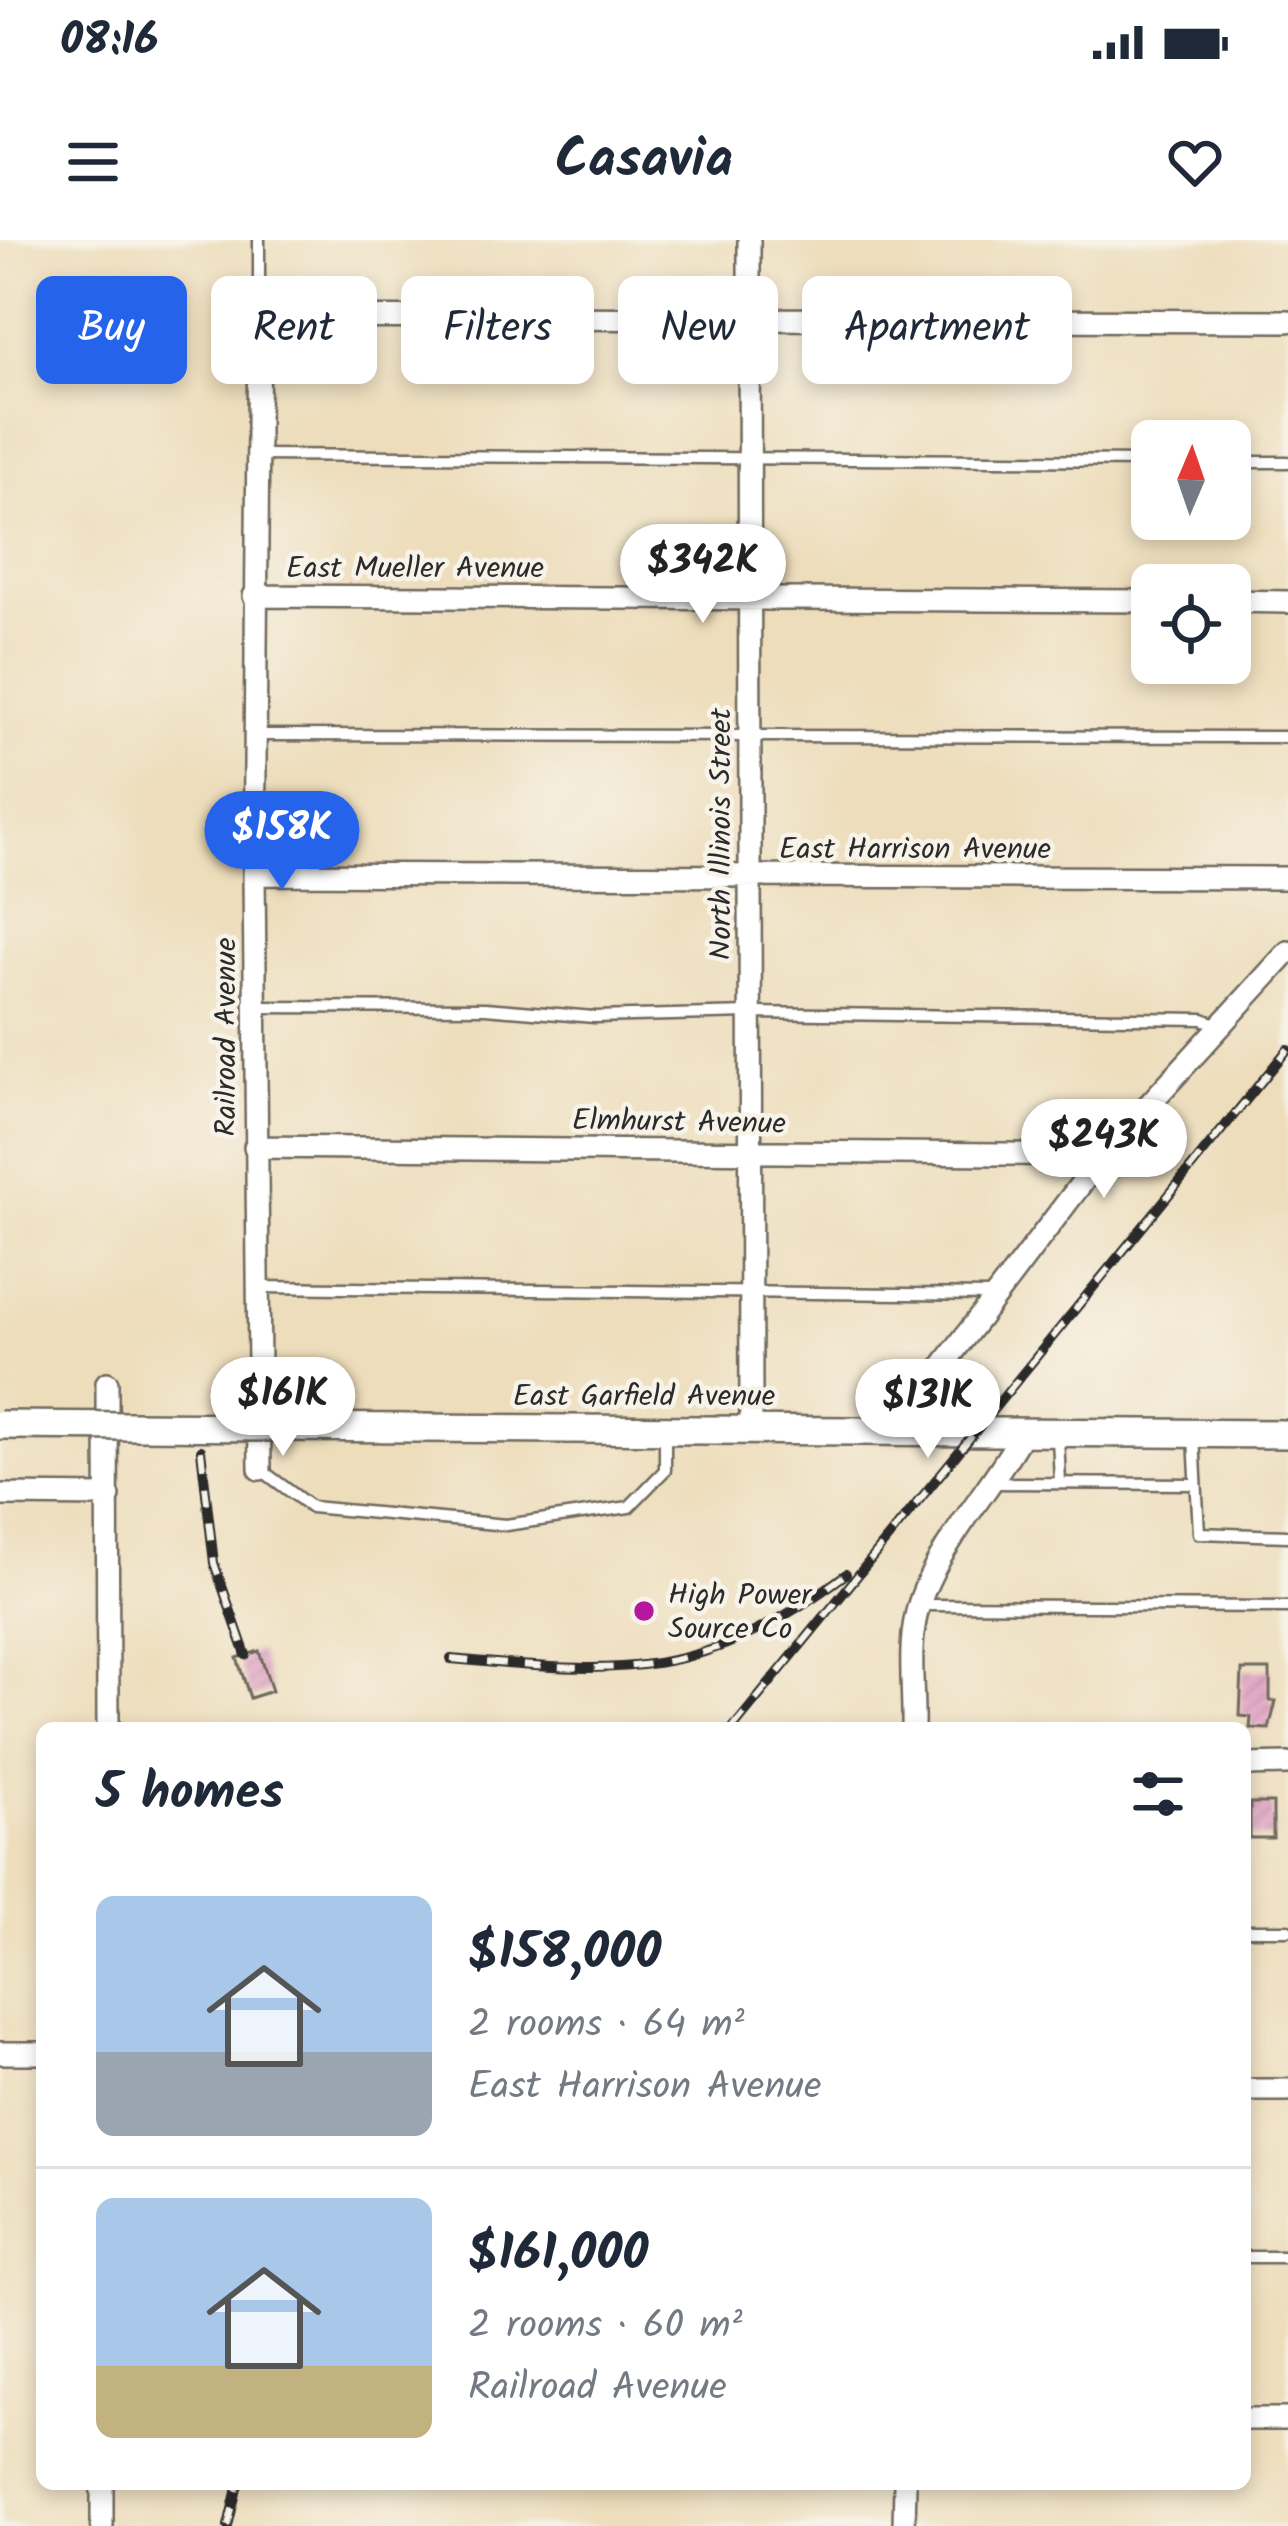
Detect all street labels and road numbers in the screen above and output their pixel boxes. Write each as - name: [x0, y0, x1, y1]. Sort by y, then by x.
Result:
- street label: East Mueller Avenue: [286, 545, 544, 593]
- street label: North Illinois Street: [698, 707, 746, 960]
- street label: East Harrison Avenue: [779, 826, 1051, 874]
- street label: Railroad Avenue: [203, 938, 251, 1137]
- street label: Elmhurst Avenue: [572, 1097, 786, 1149]
- street label: East Garfield Avenue: [513, 1373, 775, 1421]

